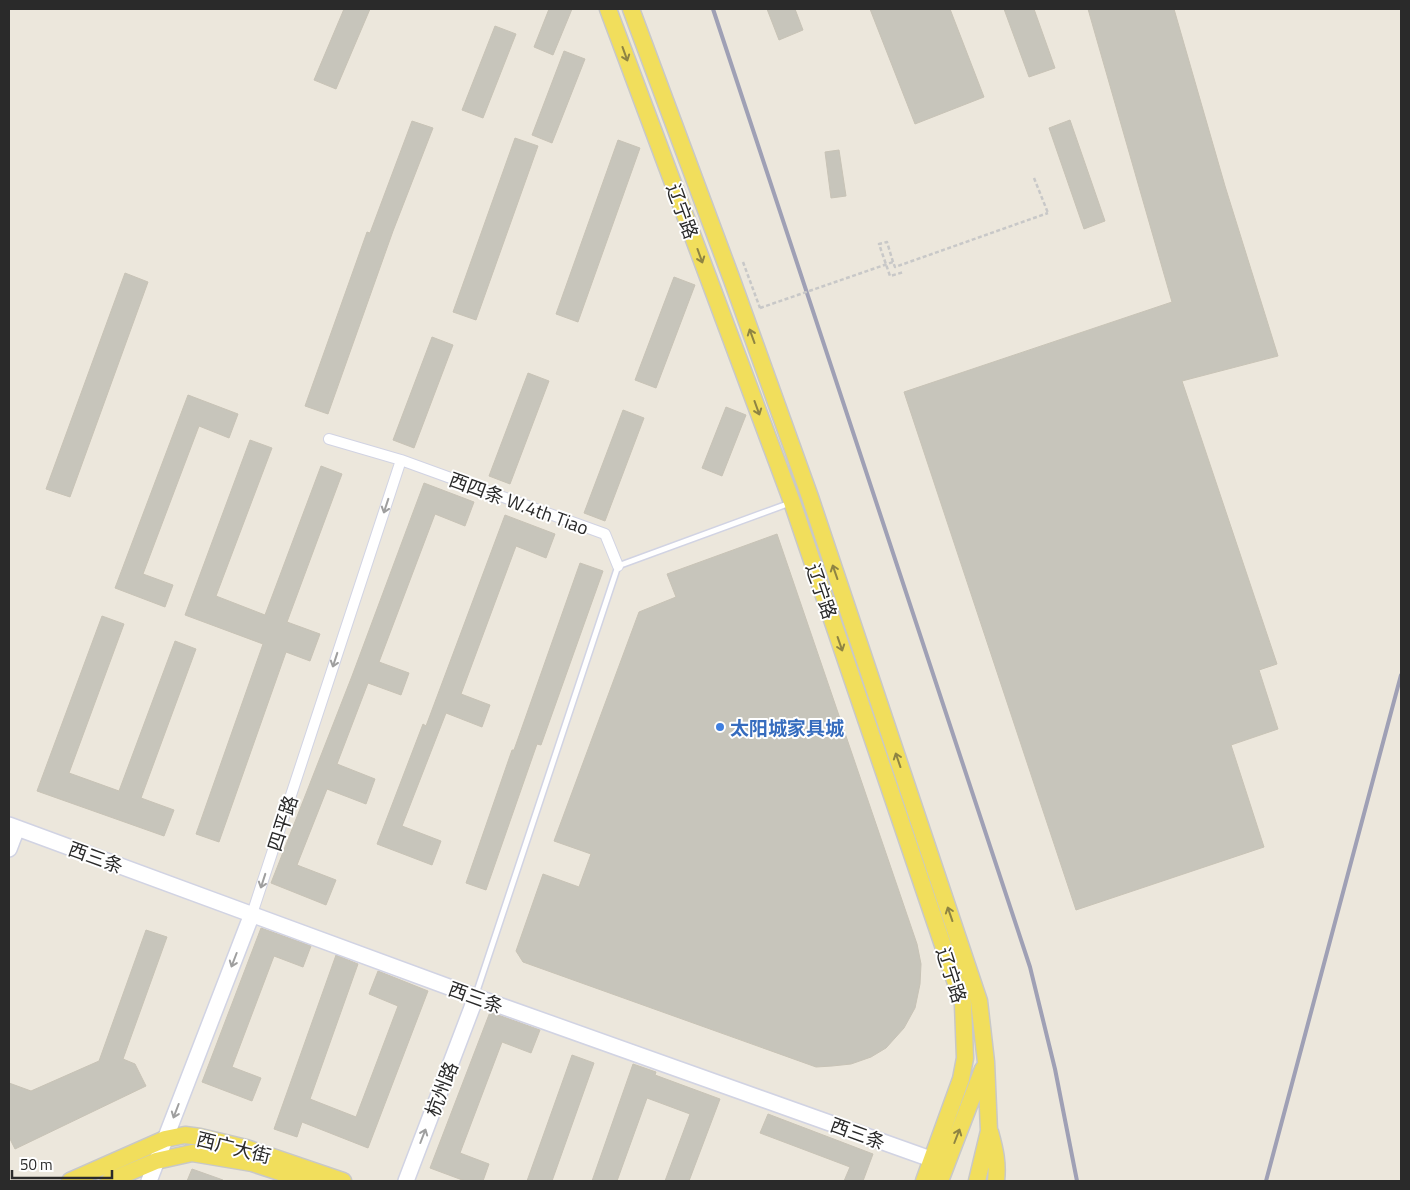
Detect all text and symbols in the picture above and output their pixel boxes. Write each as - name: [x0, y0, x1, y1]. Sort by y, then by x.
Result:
- one-way arrow: [621, 46, 630, 62]
- street label: 辽宁路: [660, 179, 706, 243]
- one-way arrow: [696, 248, 705, 263]
- one-way arrow: [747, 329, 756, 345]
- one-way arrow: [753, 400, 762, 415]
- street label: 西四条 W.4th Tiao: [445, 464, 593, 542]
- one-way arrow: [380, 498, 390, 514]
- street label: 辽宁路: [799, 559, 845, 623]
- one-way arrow: [830, 565, 839, 581]
- one-way arrow: [836, 636, 845, 651]
- one-way arrow: [330, 652, 339, 668]
- place label: 太阳城家具城: [730, 713, 844, 742]
- marker: 太阳城家具城: [714, 721, 726, 733]
- one-way arrow: [893, 752, 902, 768]
- street label: 四平路: [259, 791, 305, 855]
- street label: 西三条: [64, 834, 128, 880]
- one-way arrow: [257, 873, 267, 889]
- one-way arrow: [944, 906, 954, 922]
- street label: 辽宁路: [929, 943, 975, 1007]
- one-way arrow: [229, 952, 239, 967]
- street label: 西三条: [444, 974, 508, 1020]
- street label: 杭州路: [417, 1057, 465, 1121]
- one-way arrow: [171, 1103, 180, 1119]
- street label: 西三条: [826, 1110, 890, 1156]
- street label: 西广大街: [194, 1124, 274, 1170]
- one-way arrow: [419, 1128, 428, 1144]
- one-way arrow: [953, 1129, 962, 1144]
- scale bar: [12, 1148, 112, 1180]
- text: 50 m: [20, 1153, 53, 1176]

